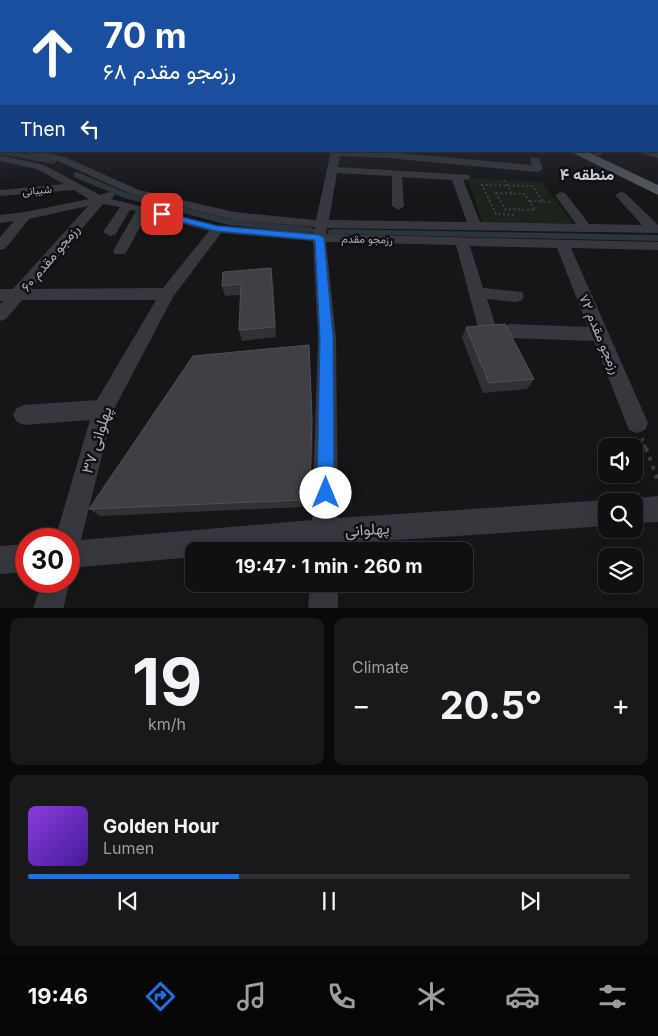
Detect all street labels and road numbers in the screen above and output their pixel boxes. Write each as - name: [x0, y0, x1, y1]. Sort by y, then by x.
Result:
- street label: شیبانی: [22, 182, 53, 198]
- street label: رزمجو مقدم ۶۰: [17, 221, 83, 295]
- street label: رزمجو مقدم: [341, 232, 393, 247]
- street label: رزمجو مقدم ۷۲: [575, 291, 625, 377]
- street label: پهلوانی ۳۷: [76, 404, 118, 477]
- street label: پهلوانی: [344, 517, 390, 543]

